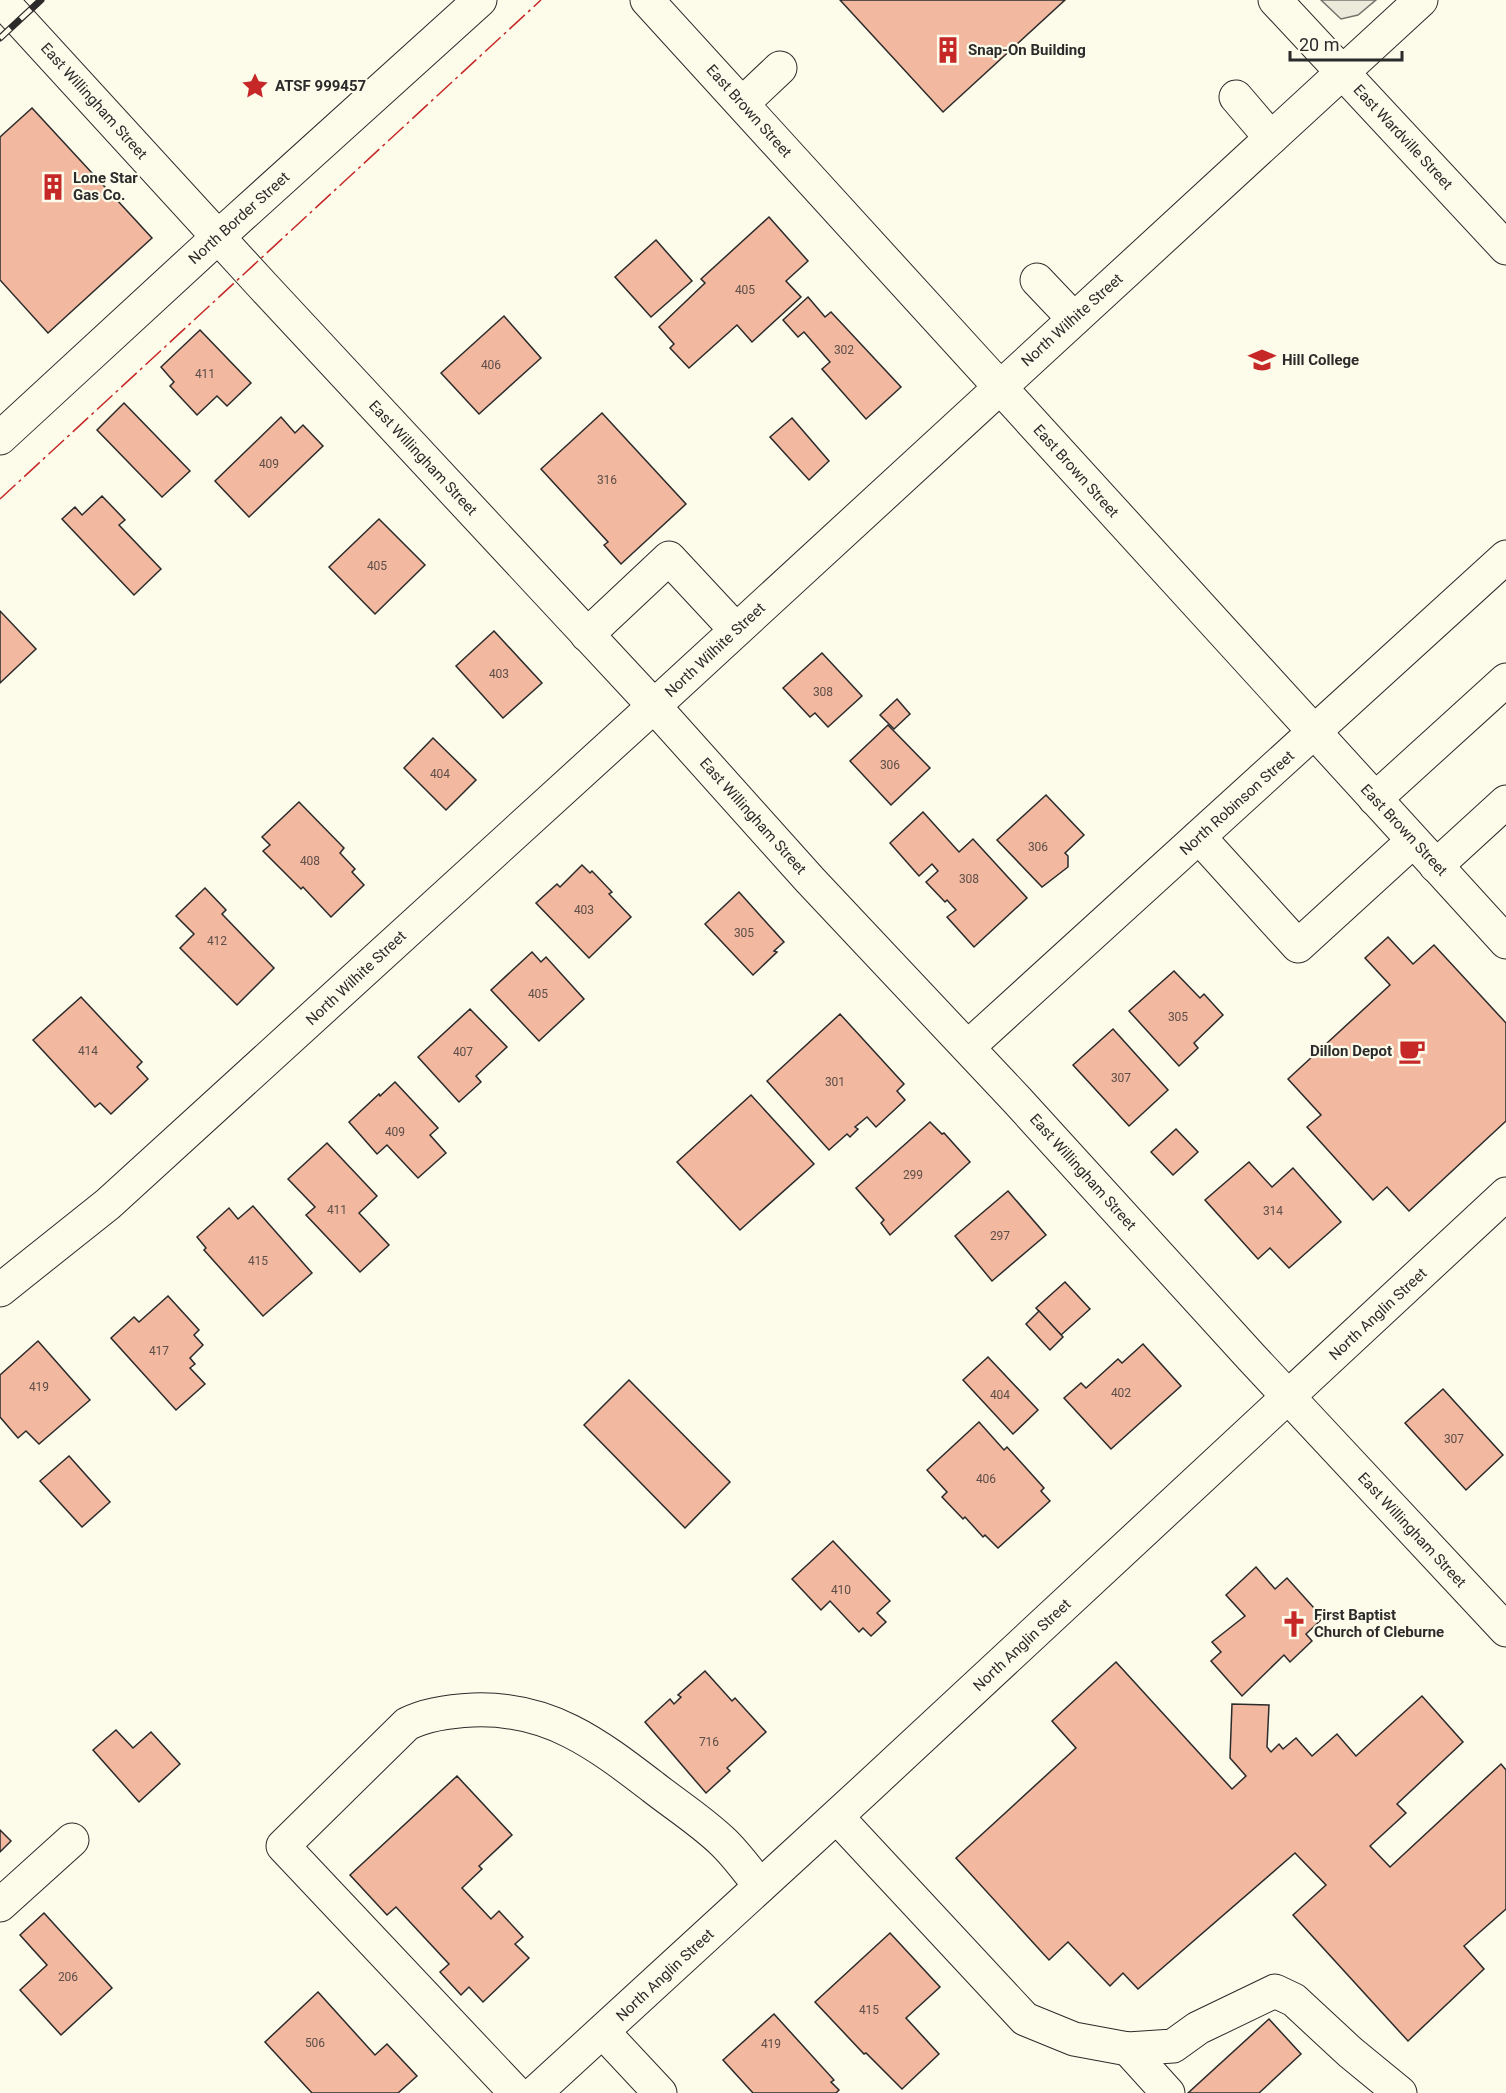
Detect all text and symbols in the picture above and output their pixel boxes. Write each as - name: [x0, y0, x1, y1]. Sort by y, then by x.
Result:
- scale bar: [1290, 24, 1402, 62]
- text: 20 m: [1299, 34, 1339, 55]
- building icon: Snap-On Building: [933, 35, 963, 65]
- street label: East Willingham Street: [37, 39, 151, 163]
- place label: Snap-On Building: [968, 41, 1086, 59]
- street label: East Brown Street: [703, 61, 795, 161]
- place icon: ATSF 999457: [240, 71, 270, 101]
- place label: ATSF 999457: [275, 77, 366, 95]
- street label: East Wardville Street: [1350, 81, 1456, 193]
- street label: North Border Street: [185, 168, 293, 268]
- place label: Lone Star Gas Co.: [73, 169, 138, 204]
- building icon: Lone Star Gas Co.: [38, 172, 68, 202]
- street label: North Wilhite Street: [1018, 270, 1126, 370]
- house number: 405: [735, 283, 755, 297]
- house number: 302: [834, 343, 854, 357]
- school or university icon: Hill College: [1247, 345, 1277, 375]
- place label: Hill College: [1282, 351, 1359, 369]
- house number: 406: [481, 358, 501, 372]
- house number: 411: [195, 367, 215, 381]
- street label: East Willingham Street: [365, 397, 481, 519]
- street label: East Brown Street: [1030, 421, 1122, 521]
- house number: 409: [259, 457, 279, 471]
- house number: 316: [597, 473, 617, 487]
- house number: 405: [367, 559, 387, 573]
- street label: North Wilhite Street: [661, 599, 769, 701]
- house number: 403: [489, 667, 509, 681]
- house number: 308: [813, 685, 833, 699]
- street label: North Robinson Street: [1176, 747, 1298, 859]
- street label: East Willingham Street: [696, 754, 810, 878]
- house number: 306: [880, 758, 900, 772]
- house number: 404: [430, 767, 450, 781]
- street label: East Brown Street: [1357, 780, 1451, 880]
- house number: 306: [1028, 840, 1048, 854]
- house number: 408: [300, 854, 320, 868]
- house number: 308: [959, 872, 979, 886]
- house number: 403: [574, 903, 594, 917]
- house number: 305: [734, 926, 754, 940]
- street label: North Wilhite Street: [302, 927, 410, 1029]
- house number: 412: [207, 934, 227, 948]
- house number: 405: [528, 987, 548, 1001]
- house number: 305: [1168, 1010, 1188, 1024]
- cafe icon: Dillon Depot: [1397, 1036, 1427, 1066]
- place label: Dillon Depot: [1310, 1042, 1392, 1060]
- house number: 414: [78, 1044, 98, 1058]
- house number: 407: [453, 1045, 473, 1059]
- house number: 307: [1111, 1071, 1131, 1085]
- house number: 301: [825, 1075, 845, 1089]
- street label: East Willingham Street: [1026, 1110, 1140, 1234]
- house number: 409: [385, 1125, 405, 1139]
- house number: 299: [903, 1168, 923, 1182]
- house number: 411: [327, 1203, 347, 1217]
- house number: 314: [1263, 1204, 1283, 1218]
- house number: 297: [990, 1229, 1010, 1243]
- house number: 415: [248, 1254, 268, 1268]
- street label: North Anglin Street: [1325, 1264, 1431, 1364]
- house number: 417: [149, 1344, 169, 1358]
- house number: 419: [29, 1380, 49, 1394]
- house number: 402: [1111, 1386, 1131, 1400]
- house number: 404: [990, 1388, 1010, 1402]
- house number: 307: [1444, 1432, 1464, 1446]
- street label: East Willingham Street: [1354, 1469, 1470, 1591]
- house number: 406: [976, 1472, 996, 1486]
- house number: 410: [831, 1583, 851, 1597]
- street label: North Anglin Street: [969, 1595, 1075, 1695]
- place label: First Baptist Church of Cleburne: [1314, 1606, 1444, 1641]
- church icon: First Baptist Church of Cleburne: [1279, 1609, 1309, 1639]
- house number: 716: [699, 1735, 719, 1749]
- street label: North Anglin Street: [612, 1925, 718, 2025]
- house number: 206: [58, 1970, 78, 1984]
- house number: 415: [859, 2003, 879, 2017]
- house number: 506: [305, 2036, 325, 2050]
- house number: 419: [761, 2037, 781, 2051]

